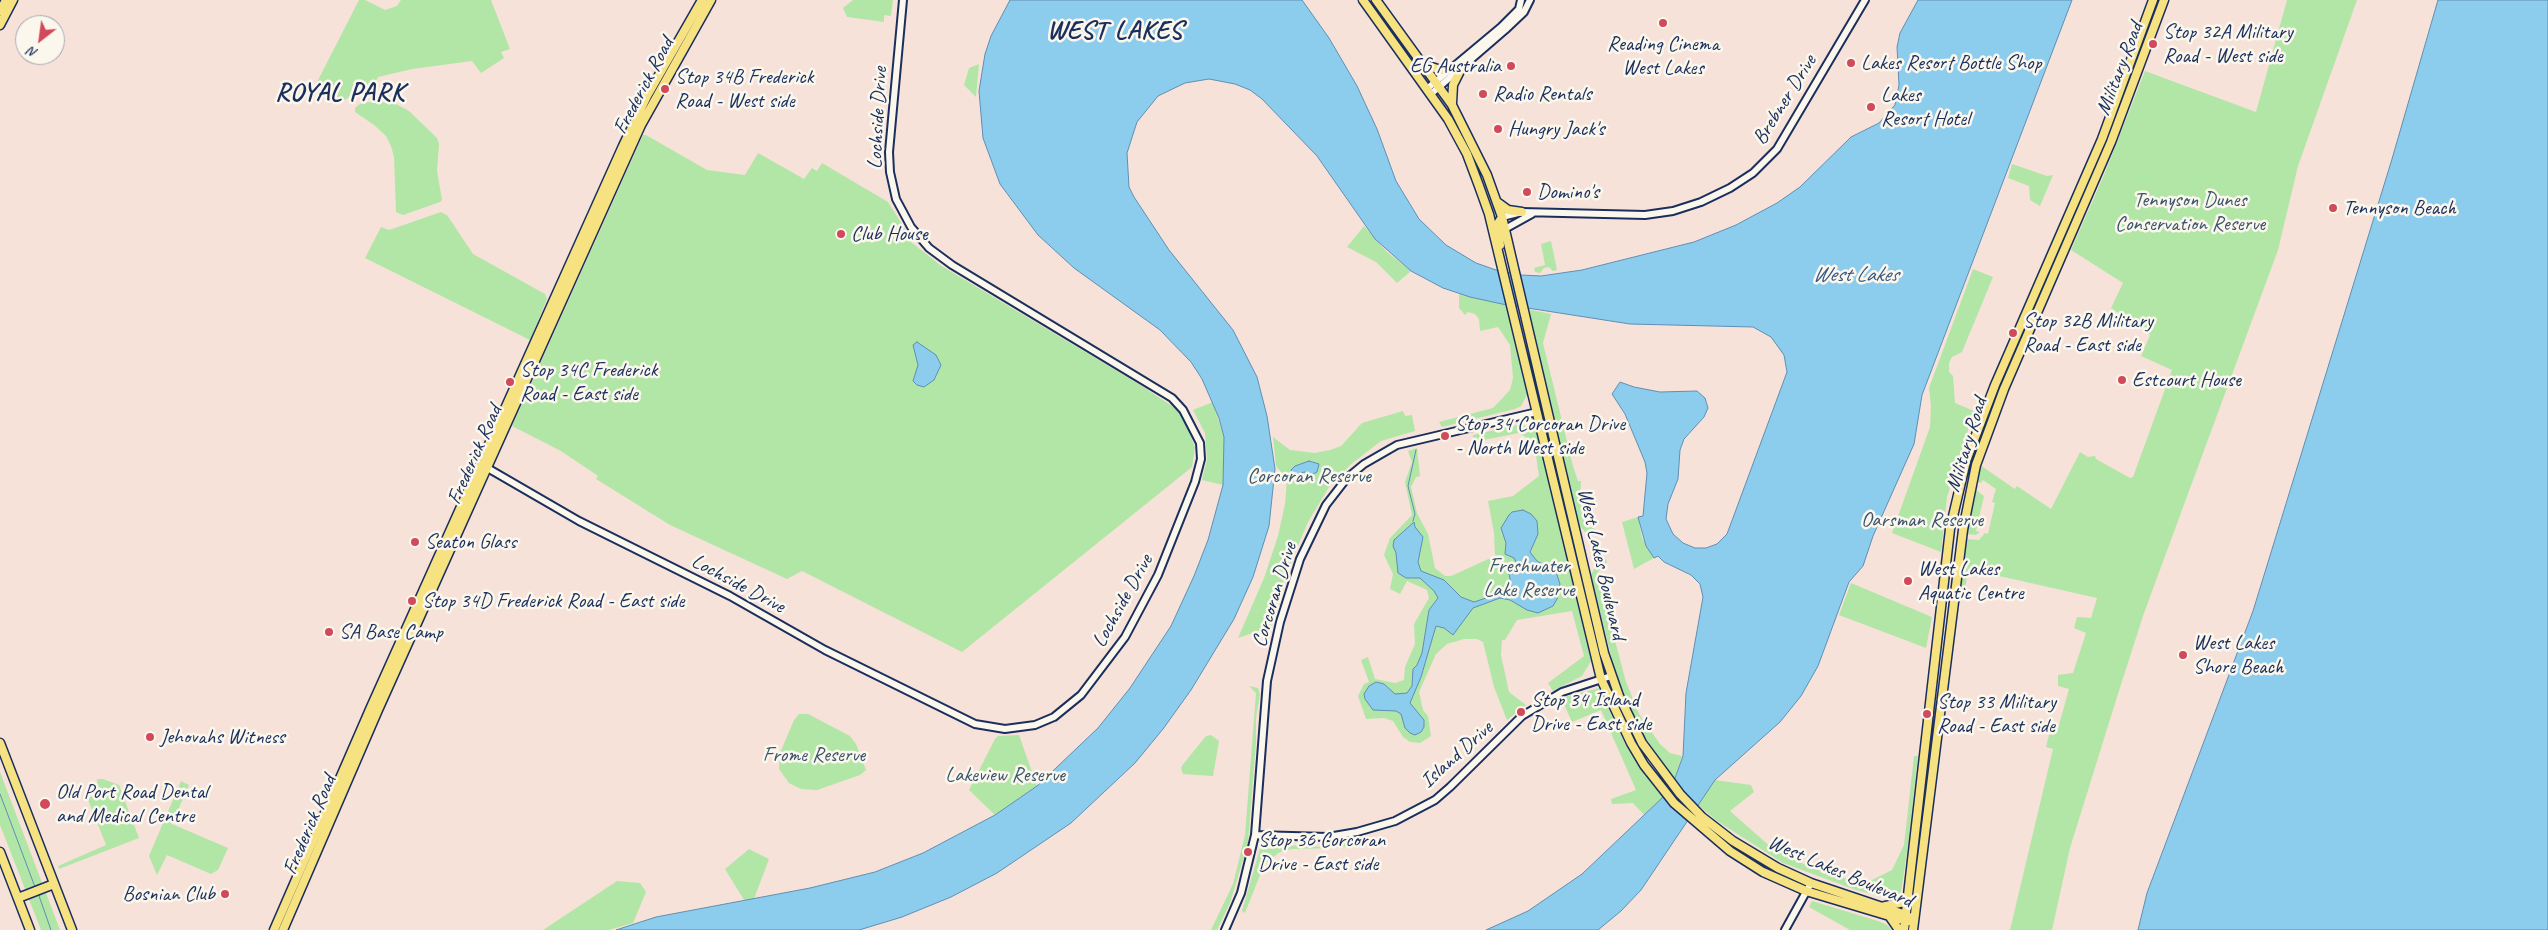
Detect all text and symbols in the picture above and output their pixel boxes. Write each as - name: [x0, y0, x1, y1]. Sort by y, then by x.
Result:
- north arrow: [15, 15, 65, 65]
- district label: WEST LAKES: [1046, 15, 1184, 47]
- marker: Reading Cinema West Lakes: [1657, 17, 1669, 29]
- street label: Military Road: [2091, 19, 2149, 119]
- place label: Stop 32A Military Road - West side: [2163, 19, 2293, 69]
- place label: Reading Cinema West Lakes: [1607, 31, 1719, 81]
- street label: Frederick Road: [608, 33, 680, 139]
- marker: Stop 32A Military Road - West side: [2147, 38, 2159, 50]
- text: N: [25, 43, 41, 62]
- street label: Brebner Drive: [1748, 50, 1822, 150]
- place label: Lakes Resort Bottle Shop: [1861, 50, 2041, 76]
- place label: EG Australia: [1410, 53, 1501, 79]
- marker: Lakes Resort Bottle Shop: [1845, 57, 1857, 69]
- marker: EG Australia: [1505, 60, 1517, 72]
- place label: Stop 34B Frederick Road - West side: [675, 64, 813, 114]
- street label: Lochside Drive: [863, 66, 893, 170]
- district label: ROYAL PARK: [275, 77, 405, 109]
- place label: Radio Rentals: [1493, 81, 1591, 107]
- place label: Lakes Resort Hotel: [1881, 82, 1970, 132]
- marker: Stop 34B Frederick Road - West side: [659, 83, 671, 95]
- marker: Radio Rentals: [1477, 88, 1489, 100]
- marker: Lakes Resort Hotel: [1865, 101, 1877, 113]
- place label: Hungry Jack's: [1508, 116, 1604, 142]
- marker: Hungry Jack's: [1492, 123, 1504, 135]
- place label: Domino's: [1537, 179, 1599, 205]
- marker: Domino's: [1521, 186, 1533, 198]
- park label: Tennyson Dunes Conservation Reserve: [2115, 187, 2265, 237]
- place label: Tennyson Beach: [2343, 195, 2456, 221]
- marker: Tennyson Beach: [2327, 202, 2339, 214]
- place label: Club House: [851, 221, 928, 247]
- marker: Club House: [835, 228, 847, 240]
- water label: West Lakes: [1813, 262, 1897, 288]
- place label: Stop 32B Military Road - East side: [2023, 308, 2153, 358]
- marker: Stop 32B Military Road - East side: [2007, 327, 2019, 339]
- place label: Stop 34C Frederick Road - East side: [520, 357, 657, 407]
- place label: Estcourt House: [2132, 367, 2241, 393]
- marker: Estcourt House: [2116, 374, 2128, 386]
- marker: Stop 34C Frederick Road - East side: [504, 376, 516, 388]
- street label: Military Road: [1941, 395, 1993, 495]
- street label: Frederick Road: [442, 402, 508, 508]
- place label: Stop 34 Corcoran Drive - North West side: [1455, 411, 1625, 461]
- marker: Stop 34 Corcoran Drive - North West side: [1439, 430, 1451, 442]
- park label: Corcoran Reserve: [1247, 463, 1371, 489]
- street label: West Lakes Boulevard: [1571, 486, 1631, 642]
- park label: Oarsman Reserve: [1861, 507, 1983, 533]
- place label: Seaton Glass: [425, 529, 516, 555]
- marker: Seaton Glass: [409, 536, 421, 548]
- street label: Corcoran Drive: [1247, 540, 1303, 650]
- street label: Lochside Drive: [687, 549, 789, 619]
- street label: Lochside Drive: [1087, 550, 1159, 652]
- park label: Freshwater Lake Reserve: [1484, 553, 1574, 603]
- place label: West Lakes Aquatic Centre: [1918, 556, 2024, 606]
- marker: West Lakes Aquatic Centre: [1902, 575, 1914, 587]
- place label: Stop 34D Frederick Road - East side: [422, 588, 684, 614]
- marker: Stop 34D Frederick Road - East side: [406, 595, 418, 607]
- place label: SA Base Camp: [339, 619, 443, 645]
- marker: SA Base Camp: [323, 626, 335, 638]
- place label: West Lakes Shore Beach: [2193, 630, 2283, 680]
- marker: West Lakes Shore Beach: [2177, 649, 2189, 661]
- place label: Stop 34 Island Drive - East side: [1531, 687, 1651, 737]
- place label: Stop 33 Military Road - East side: [1937, 689, 2056, 739]
- marker: Stop 34 Island Drive - East side: [1515, 706, 1527, 718]
- marker: Stop 33 Military Road - East side: [1921, 708, 1933, 720]
- street label: Island Drive: [1416, 716, 1498, 794]
- place label: Jehovahs Witness: [160, 724, 285, 750]
- marker: Jehovahs Witness: [144, 731, 156, 743]
- park label: Frome Reserve: [763, 742, 865, 768]
- park label: Lakeview Reserve: [945, 762, 1065, 788]
- street label: Frederick Road: [278, 771, 342, 879]
- place label: Old Port Road Dental and Medical Centre: [56, 779, 208, 829]
- marker: Old Port Road Dental and Medical Centre: [38, 797, 52, 811]
- place label: Stop 36 Corcoran Drive - East side: [1258, 827, 1385, 877]
- street label: West Lakes Boulevard: [1764, 830, 1916, 914]
- marker: Stop 36 Corcoran Drive - East side: [1242, 846, 1254, 858]
- place label: Bosnian Club: [123, 881, 215, 907]
- marker: Bosnian Club: [219, 888, 231, 900]

